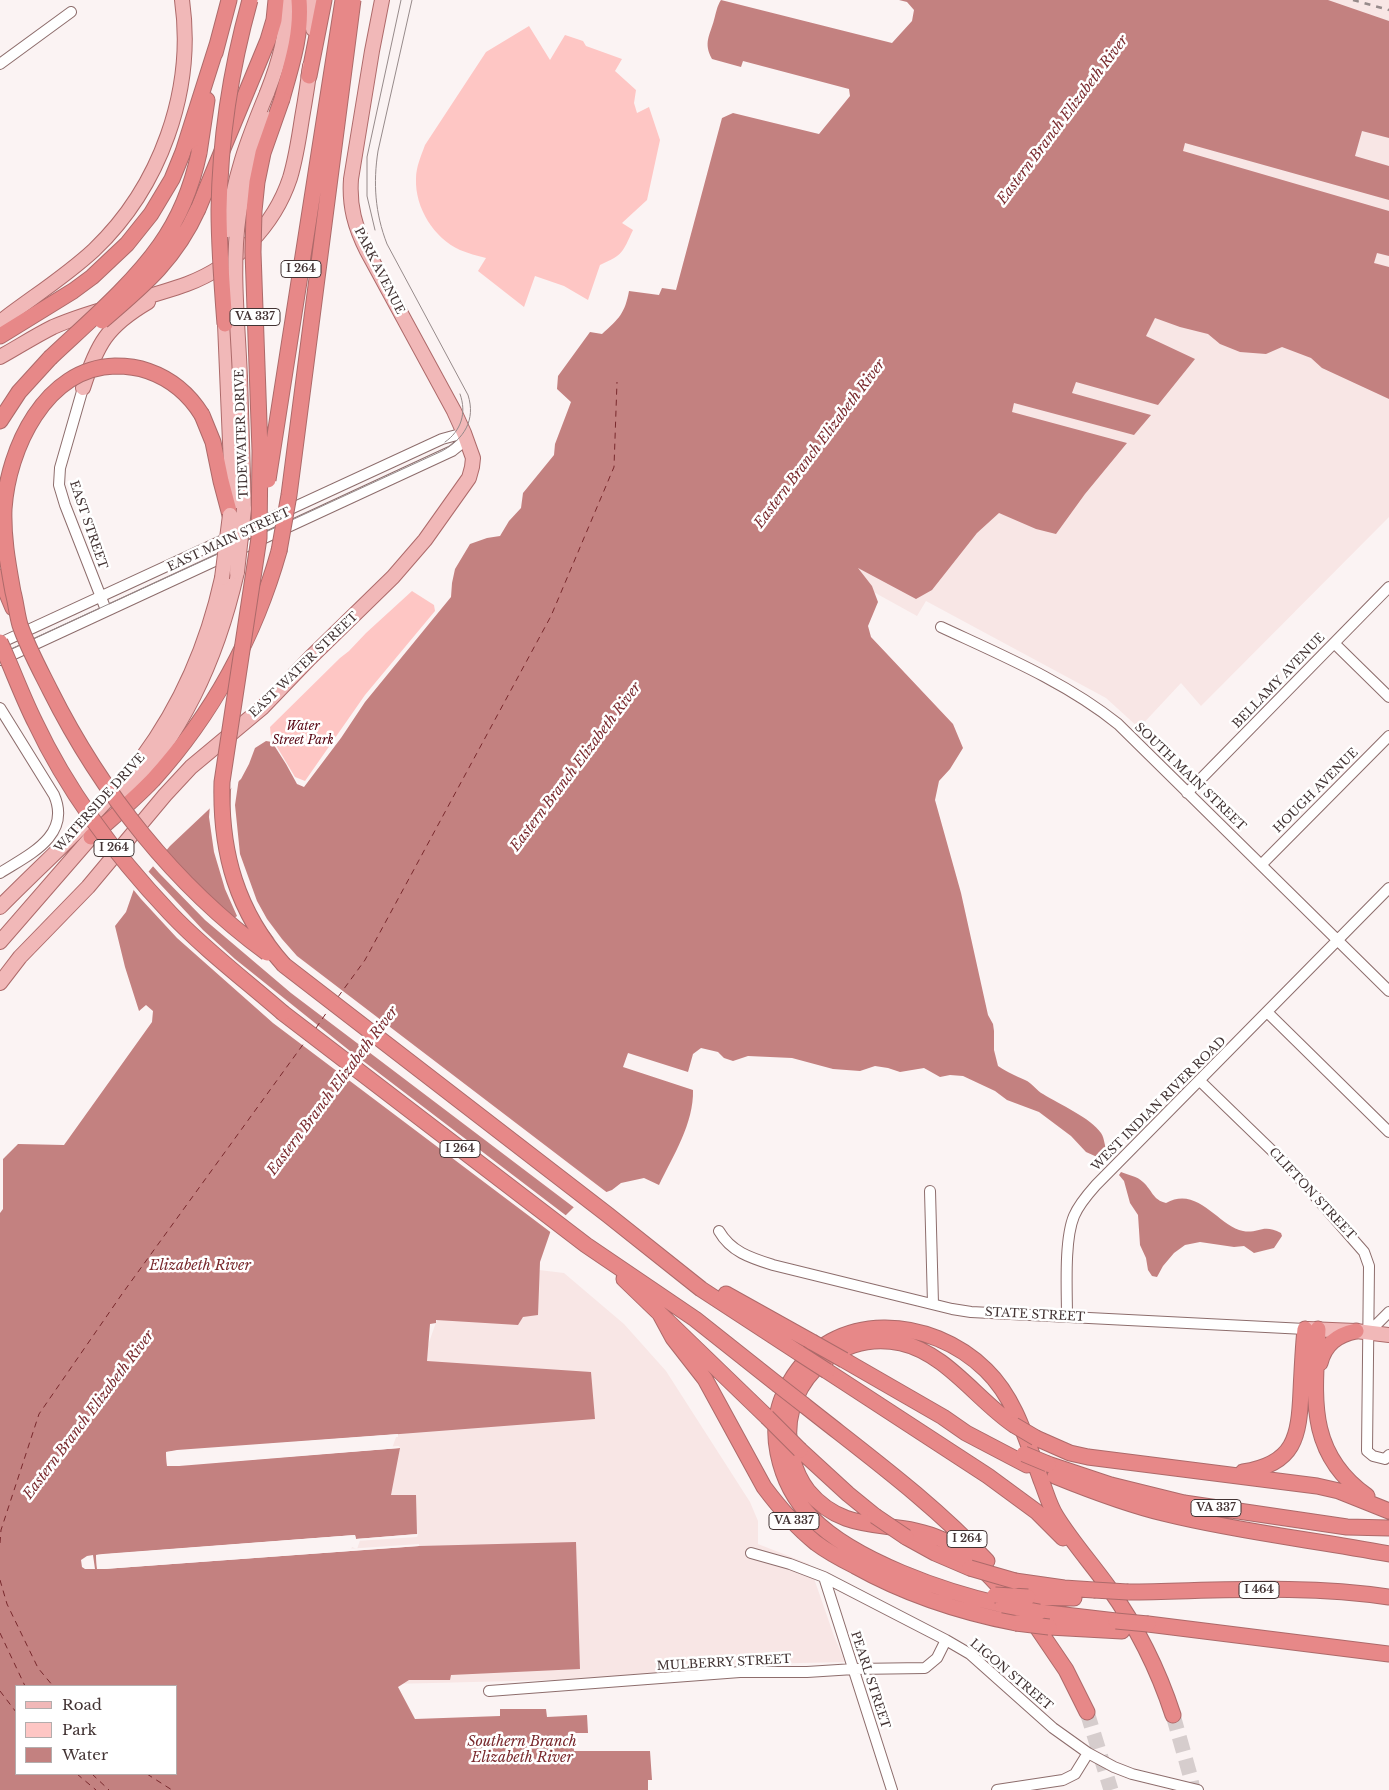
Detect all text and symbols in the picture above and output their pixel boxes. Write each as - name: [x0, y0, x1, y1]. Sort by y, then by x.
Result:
- water label: Eastern Branch Elizabeth River: [994, 32, 1132, 208]
- street label: PARK AVENUE: [351, 225, 407, 317]
- road number: I 264: [281, 260, 321, 278]
- road number: VA 337: [230, 308, 280, 326]
- water label: Eastern Branch Elizabeth River: [751, 356, 889, 532]
- street label: TIDEWATER DRIVE: [233, 369, 251, 499]
- street label: EAST STREET: [66, 479, 110, 571]
- street label: EAST MAIN STREET: [165, 505, 293, 575]
- street label: EAST WATER STREET: [247, 609, 361, 721]
- street label: BELLAMY AVENUE: [1230, 631, 1328, 731]
- water label: Eastern Branch Elizabeth River: [507, 679, 645, 855]
- park label: Water Street Park: [272, 720, 334, 748]
- street label: SOUTH MAIN STREET: [1131, 720, 1249, 834]
- street label: HOUGH AVENUE: [1271, 746, 1361, 836]
- street label: WATERSIDE DRIVE: [52, 751, 148, 855]
- road number: I 264: [94, 840, 134, 856]
- water label: Eastern Branch Elizabeth River: [264, 1003, 402, 1179]
- street label: WEST INDIAN RIVER ROAD: [1089, 1034, 1229, 1174]
- road number: I 264: [440, 1140, 480, 1158]
- street label: CLIFTON STREET: [1266, 1145, 1358, 1243]
- water label: Elizabeth River: [149, 1258, 251, 1274]
- street label: STATE STREET: [984, 1305, 1086, 1325]
- water label: Eastern Branch Elizabeth River: [20, 1327, 158, 1503]
- road number: VA 337: [1191, 1500, 1241, 1516]
- road number: VA 337: [769, 1512, 819, 1530]
- road number: I 264: [947, 1530, 987, 1548]
- road number: I 464: [1239, 1582, 1279, 1598]
- street label: PEARL STREET: [847, 1629, 893, 1731]
- street label: LIGON STREET: [967, 1636, 1055, 1714]
- street label: MULBERRY STREET: [656, 1652, 792, 1674]
- legend: [15, 1685, 178, 1775]
- text: Road: [62, 1695, 102, 1714]
- text: Park: [62, 1720, 97, 1739]
- water label: Southern Branch Elizabeth River: [467, 1734, 577, 1766]
- text: Water: [62, 1745, 108, 1764]

